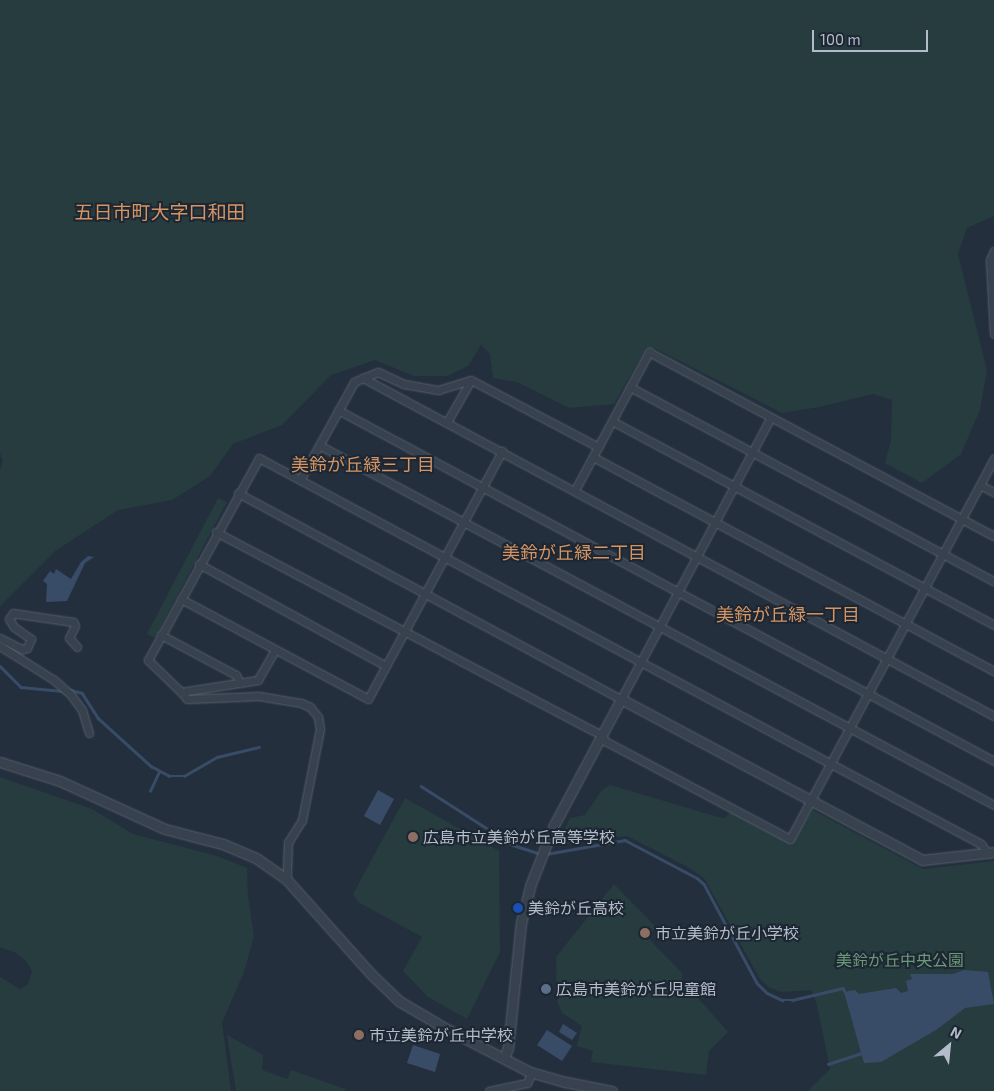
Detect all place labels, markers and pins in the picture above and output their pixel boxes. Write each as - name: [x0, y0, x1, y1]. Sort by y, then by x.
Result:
- place label: 広島市立美鈴が丘高等学校: [423, 827, 615, 847]
- marker: 広島市立美鈴が丘高等学校: [407, 831, 419, 843]
- place label: 美鈴が丘高校: [528, 898, 624, 918]
- marker: 美鈴が丘高校: [512, 902, 524, 914]
- place label: 市立美鈴が丘小学校: [655, 923, 799, 943]
- marker: 市立美鈴が丘小学校: [639, 927, 651, 939]
- place label: 広島市美鈴が丘児童館: [556, 979, 716, 999]
- marker: 広島市美鈴が丘児童館: [540, 983, 552, 995]
- place label: 市立美鈴が丘中学校: [369, 1025, 513, 1045]
- marker: 市立美鈴が丘中学校: [353, 1029, 365, 1041]

